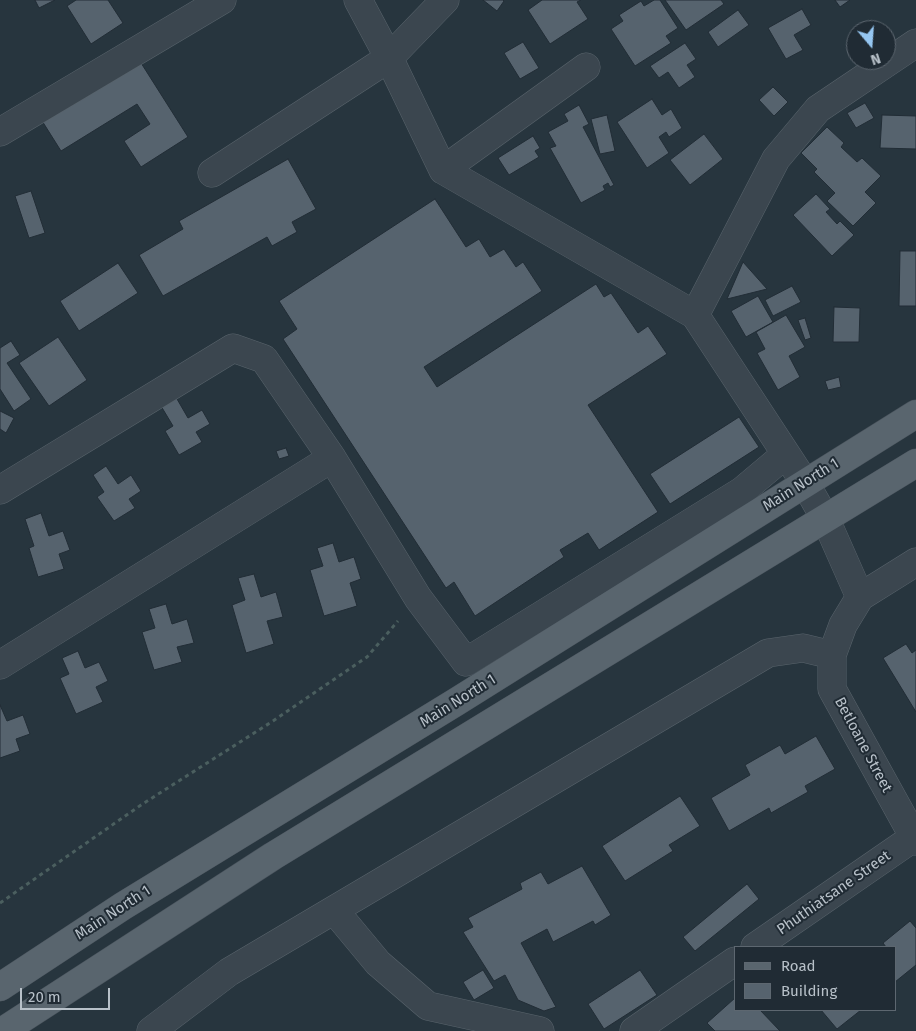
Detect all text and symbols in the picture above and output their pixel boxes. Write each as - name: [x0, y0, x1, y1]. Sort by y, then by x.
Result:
- north arrow: [846, 20, 896, 70]
- text: N: [868, 49, 883, 68]
- street label: Main North 1: [760, 455, 842, 515]
- street label: Main North 1: [417, 671, 499, 731]
- street label: Betloane Street: [830, 694, 896, 796]
- street label: Phuthiatsane Street: [774, 847, 894, 939]
- street label: Main North 1: [72, 882, 154, 944]
- legend: [734, 946, 896, 1011]
- text: Road: [781, 957, 816, 975]
- scale bar: [22, 978, 112, 1010]
- text: Building: [781, 982, 837, 1000]
- text: 20 m: [28, 988, 61, 1006]

